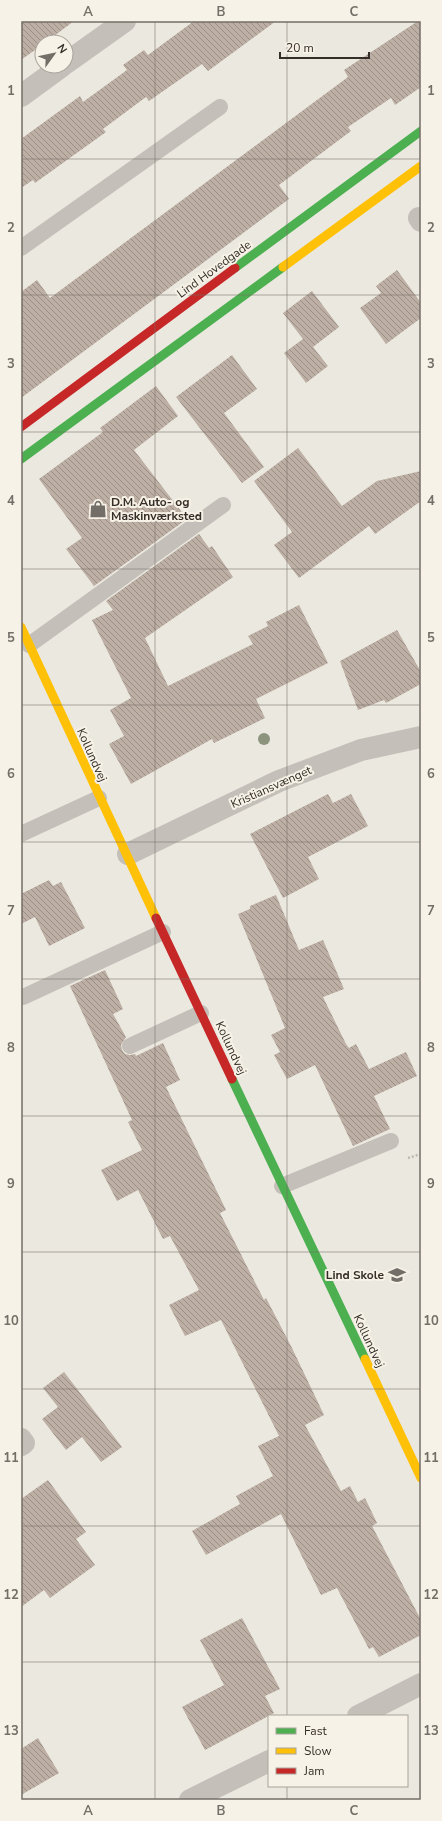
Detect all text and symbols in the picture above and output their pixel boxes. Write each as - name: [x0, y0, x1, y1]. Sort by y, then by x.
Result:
- text: A: [83, 3, 93, 21]
- text: B: [217, 3, 226, 21]
- text: C: [350, 3, 359, 21]
- north arrow: [34, 34, 74, 74]
- scale bar: [280, 34, 369, 60]
- text: 20 m: [286, 40, 314, 56]
- text: N: [53, 41, 70, 56]
- text: 1: [7, 82, 15, 100]
- text: 1: [427, 82, 435, 100]
- text: 2: [7, 219, 15, 237]
- text: 2: [427, 219, 435, 237]
- street label: Lind Hovedgade: [174, 237, 254, 301]
- text: 3: [7, 355, 15, 373]
- text: 3: [427, 355, 435, 373]
- text: 4: [7, 492, 15, 510]
- text: 4: [427, 492, 435, 510]
- place label: D.M. Auto- og Maskinværksted: [111, 494, 202, 524]
- shop icon: D.M. Auto- og Maskinværksted: [88, 499, 108, 519]
- text: 5: [7, 629, 15, 647]
- text: 5: [427, 629, 435, 647]
- street label: Kollundvej: [73, 726, 111, 784]
- street label: Kristiansvænget: [228, 762, 315, 812]
- text: 6: [7, 765, 15, 783]
- text: 6: [427, 765, 435, 783]
- text: 7: [7, 902, 15, 920]
- text: 7: [427, 902, 435, 920]
- street label: Kollundvej: [212, 1019, 250, 1077]
- text: 8: [7, 1039, 15, 1057]
- text: 8: [427, 1039, 435, 1057]
- text: 9: [7, 1175, 15, 1193]
- text: 9: [427, 1175, 435, 1193]
- school or university icon: Lind Skole: [387, 1265, 407, 1285]
- place label: Lind Skole: [326, 1267, 384, 1283]
- text: 10: [3, 1312, 19, 1330]
- street label: Kollundvej: [350, 1312, 388, 1370]
- text: 10: [423, 1312, 439, 1330]
- text: 11: [3, 1449, 19, 1467]
- text: 11: [423, 1449, 439, 1467]
- text: 12: [3, 1586, 19, 1604]
- text: 12: [423, 1586, 439, 1604]
- legend: [268, 1715, 408, 1787]
- text: 13: [3, 1722, 19, 1740]
- text: 13: [423, 1722, 439, 1740]
- text: Fast: [304, 1723, 327, 1739]
- text: Slow: [304, 1743, 332, 1759]
- text: Jam: [303, 1763, 325, 1779]
- text: A: [83, 1802, 93, 1820]
- text: B: [217, 1802, 226, 1820]
- text: C: [350, 1802, 359, 1820]

